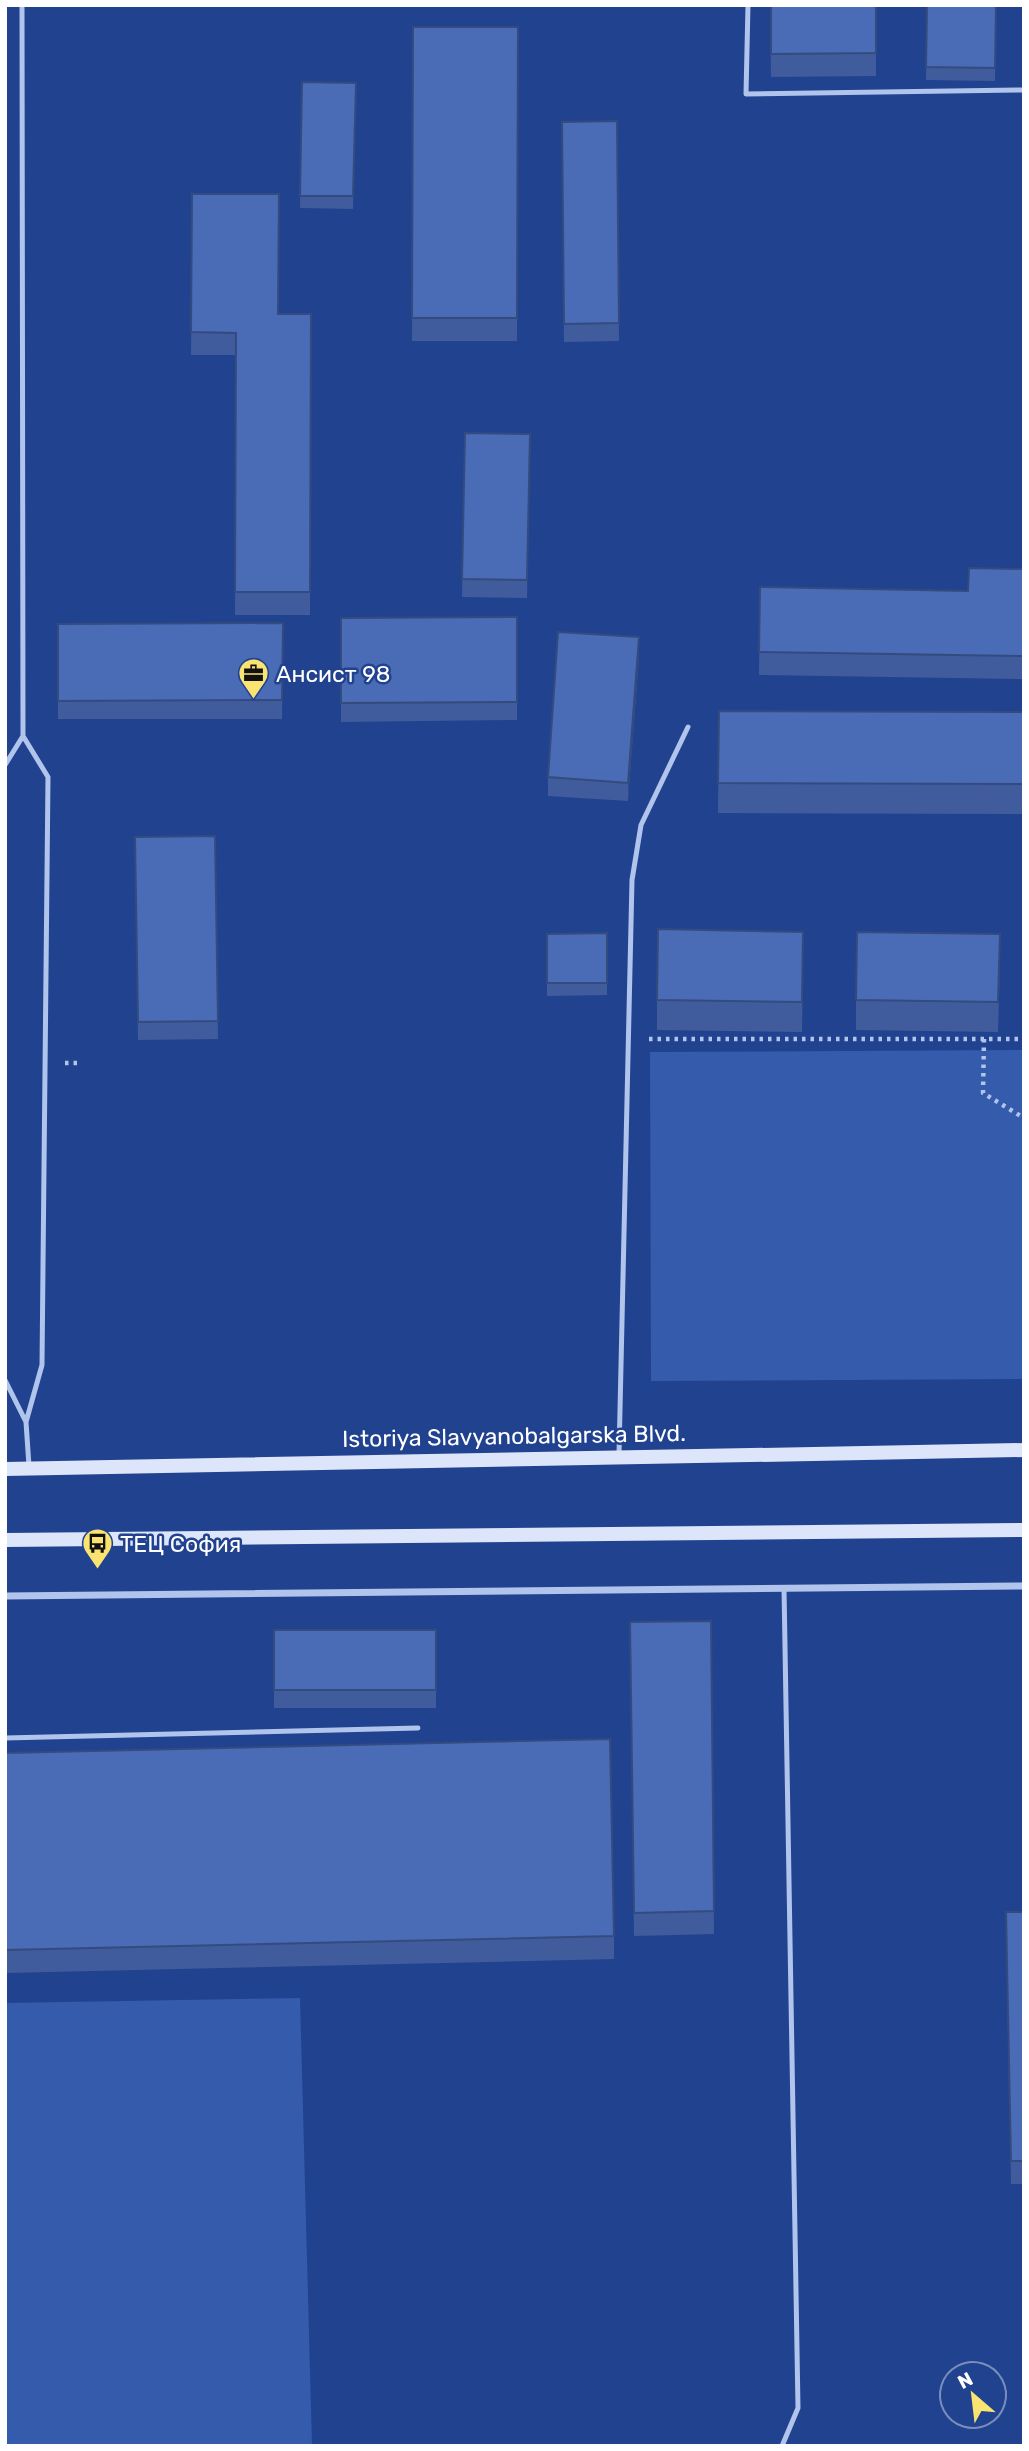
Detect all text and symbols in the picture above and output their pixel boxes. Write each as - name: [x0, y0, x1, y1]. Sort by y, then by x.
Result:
- office icon: Ансист 98: [236, 657, 270, 701]
- place label: Ансист 98: [276, 660, 391, 688]
- street label: Istoriya Slavyanobalgarska Blvd.: [342, 1419, 686, 1453]
- bus stop icon: ТЕЦ София: [80, 1527, 114, 1571]
- place label: ТЕЦ София: [120, 1530, 241, 1558]
- north arrow: [938, 2360, 1008, 2430]
- text: N: [954, 2367, 977, 2394]

